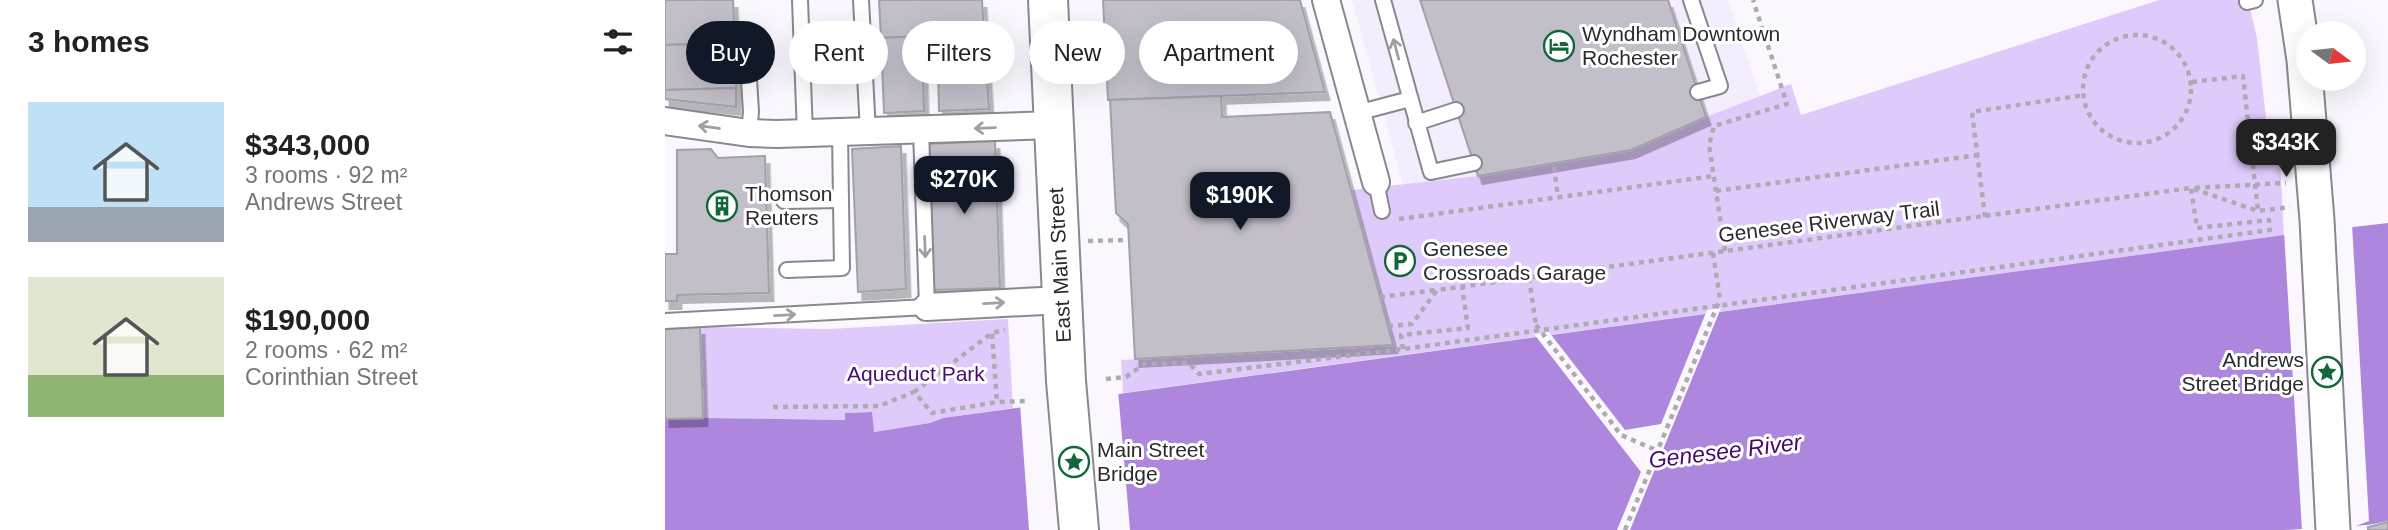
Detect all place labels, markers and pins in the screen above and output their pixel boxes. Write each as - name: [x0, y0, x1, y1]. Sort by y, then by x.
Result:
- place label: Wyndham Downtown Rochester: [1582, 22, 1780, 69]
- hotel icon: Wyndham Downtown Rochester: [1542, 29, 1576, 63]
- pin: $343K: [2237, 120, 2335, 179]
- pin: $270K: [915, 156, 1013, 216]
- pin: $190K: [1191, 173, 1289, 232]
- place label: Thomson Reuters: [745, 182, 833, 229]
- building icon: Thomson Reuters: [705, 189, 739, 223]
- place label: Genesee Crossroads Garage: [1423, 237, 1606, 284]
- parking icon: Genesee Crossroads Garage: [1383, 244, 1417, 278]
- place label: Andrews Street Bridge: [2181, 348, 2304, 395]
- place icon: Andrews Street Bridge: [2310, 355, 2344, 389]
- place label: Main Street Bridge: [1097, 438, 1205, 485]
- place icon: Main Street Bridge: [1057, 445, 1091, 479]

